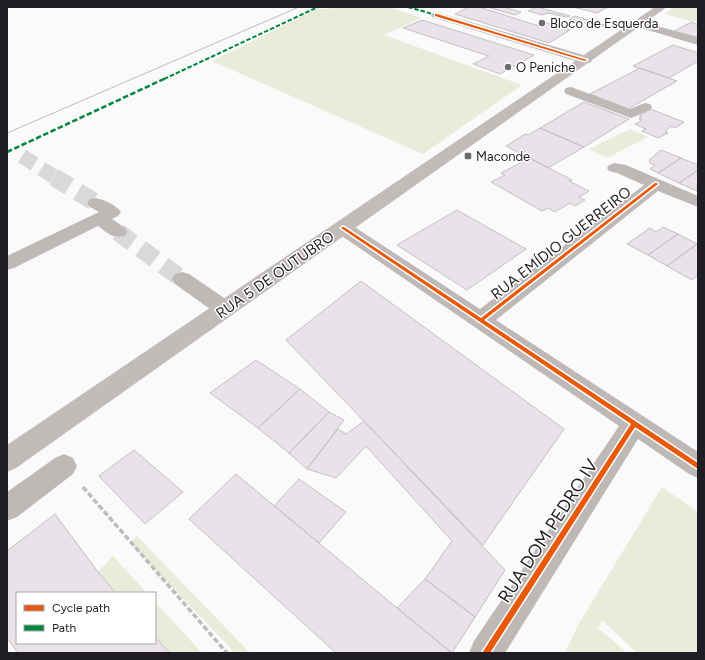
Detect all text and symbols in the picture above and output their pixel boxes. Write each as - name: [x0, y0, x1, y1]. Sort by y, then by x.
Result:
- place label: Bloco de Esquerda: [550, 16, 658, 31]
- marker: Bloco de Esquerda: [537, 18, 547, 28]
- place label: O Peniche: [516, 60, 575, 75]
- marker: O Peniche: [503, 62, 513, 72]
- place label: Maconde: [476, 149, 530, 164]
- marker: Maconde: [463, 151, 473, 161]
- street label: RUA EMÍDIO GUERREIRO: [487, 183, 635, 303]
- street label: RUA 5 DE OUTUBRO: [212, 227, 338, 323]
- street label: RUA DOM PEDRO IV: [493, 454, 603, 607]
- legend: [16, 592, 156, 644]
- text: Cycle path: [52, 601, 110, 615]
- text: Path: [52, 621, 76, 635]

